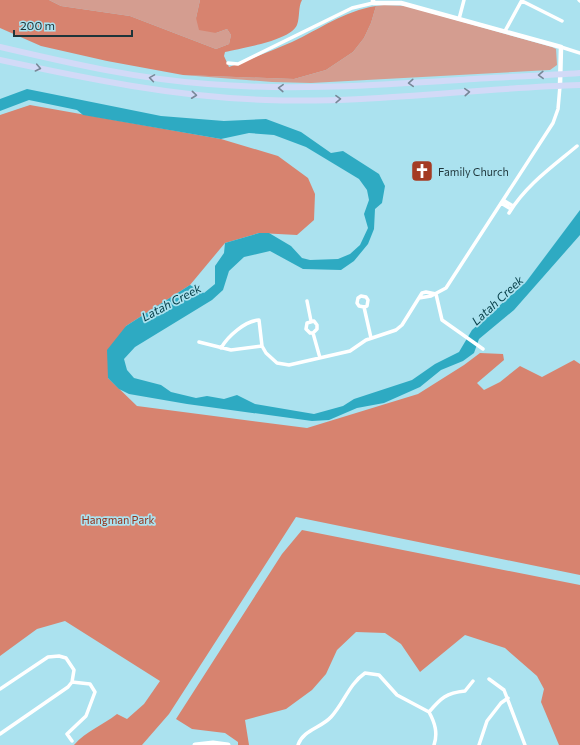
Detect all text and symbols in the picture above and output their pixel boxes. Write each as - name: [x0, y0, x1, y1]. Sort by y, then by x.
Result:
- scale bar: [14, 12, 132, 38]
- text: 200 m: [20, 18, 55, 32]
- one-way arrow: [35, 64, 41, 72]
- one-way arrow: [538, 71, 544, 80]
- one-way arrow: [149, 74, 155, 83]
- one-way arrow: [408, 78, 414, 87]
- one-way arrow: [278, 83, 284, 92]
- one-way arrow: [464, 87, 470, 96]
- one-way arrow: [191, 90, 197, 99]
- one-way arrow: [335, 95, 341, 103]
- church icon: Family Church: [409, 158, 435, 184]
- place label: Family Church: [438, 165, 509, 178]
- water label: Latah Creek: [468, 272, 526, 327]
- water label: Latah Creek: [139, 280, 204, 324]
- park label: Hangman Park: [81, 513, 155, 526]

